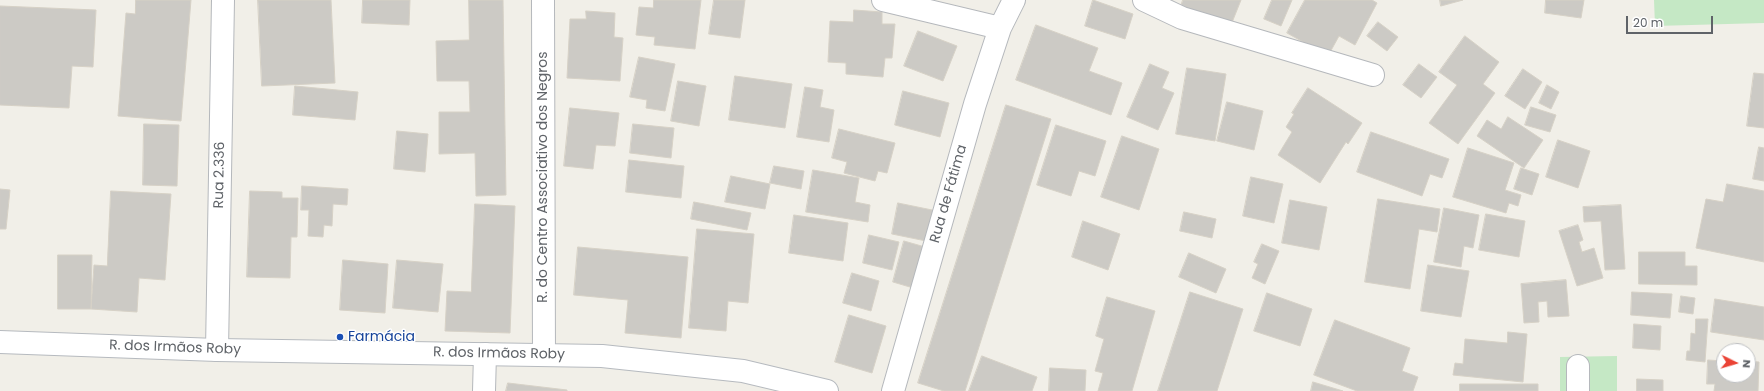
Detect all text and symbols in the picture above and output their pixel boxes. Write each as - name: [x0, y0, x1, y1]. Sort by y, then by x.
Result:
- scale bar: [1628, 8, 1715, 34]
- text: 20 m: [1633, 14, 1663, 31]
- street label: R. do Centro Associativo dos Negros: [535, 51, 551, 303]
- street label: Rua 2.336: [211, 141, 229, 209]
- street label: Rua de Fátima: [927, 143, 971, 245]
- place label: Farmácia: [348, 329, 415, 345]
- marker: Farmácia: [335, 332, 345, 342]
- street label: R. dos Irmãos Roby: [109, 337, 241, 359]
- north arrow: [1716, 343, 1756, 383]
- street label: R. dos Irmãos Roby: [433, 344, 565, 364]
- text: N: [1739, 359, 1755, 369]

